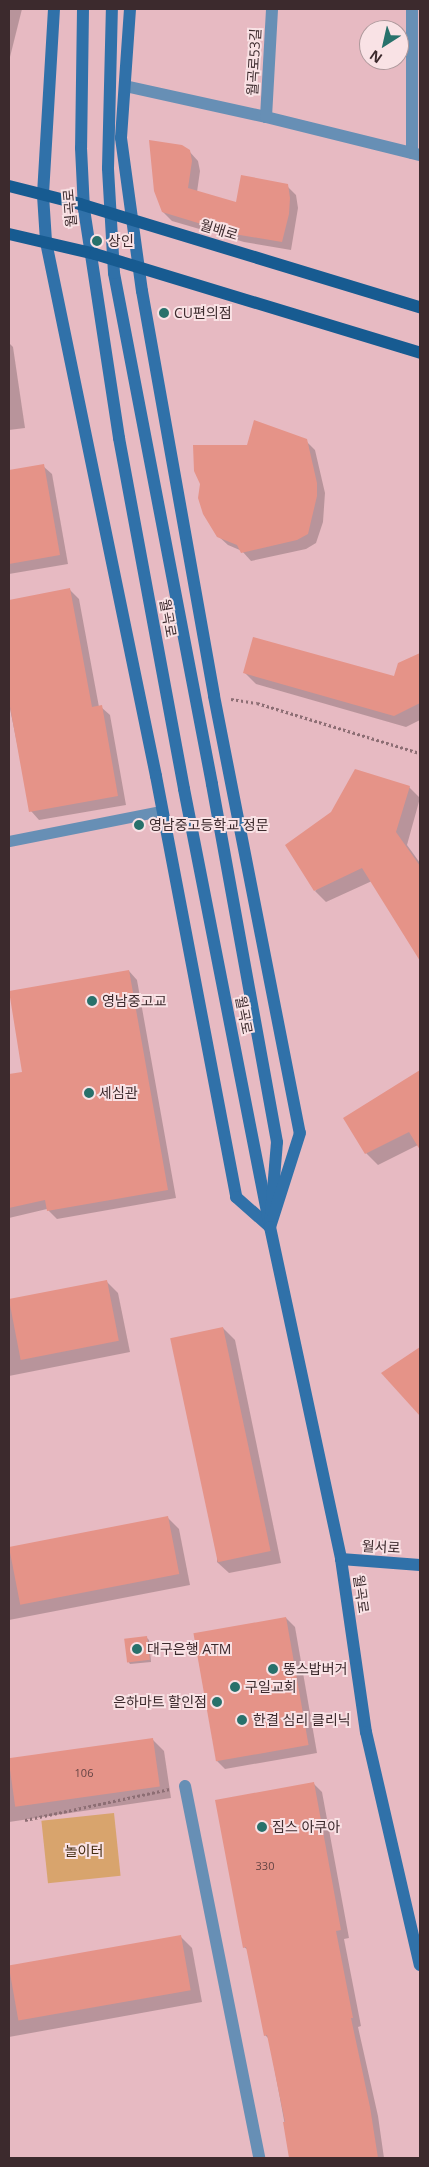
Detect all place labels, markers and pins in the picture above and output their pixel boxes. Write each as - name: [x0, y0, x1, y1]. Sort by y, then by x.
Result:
- place label: 상인: [108, 233, 134, 249]
- marker: 상인: [90, 234, 104, 248]
- place label: CU편의점: [174, 305, 232, 321]
- marker: CU편의점: [158, 307, 170, 319]
- place label: 영남중고등학교 정문: [149, 817, 269, 833]
- marker: 영남중고등학교 정문: [133, 819, 145, 831]
- place label: 영남중고교: [102, 993, 166, 1009]
- marker: 영남중고교: [86, 995, 98, 1007]
- place label: 세심관: [99, 1085, 138, 1101]
- marker: 세심관: [83, 1087, 95, 1099]
- place label: 대구은행 ATM: [147, 1641, 231, 1657]
- marker: 대구은행 ATM: [131, 1643, 143, 1655]
- place label: 뚱스밥버거: [283, 1661, 347, 1677]
- marker: 뚱스밥버거: [267, 1663, 279, 1675]
- place label: 구일교회: [245, 1679, 297, 1695]
- marker: 구일교회: [229, 1681, 241, 1693]
- place label: 은하마트 할인점: [113, 1694, 207, 1710]
- marker: 은하마트 할인점: [211, 1696, 223, 1708]
- place label: 한결 심리 클리닉: [253, 1712, 350, 1728]
- marker: 한결 심리 클리닉: [235, 1713, 249, 1727]
- place label: 짐스 아쿠아: [272, 1819, 340, 1835]
- marker: 짐스 아쿠아: [256, 1821, 268, 1833]

